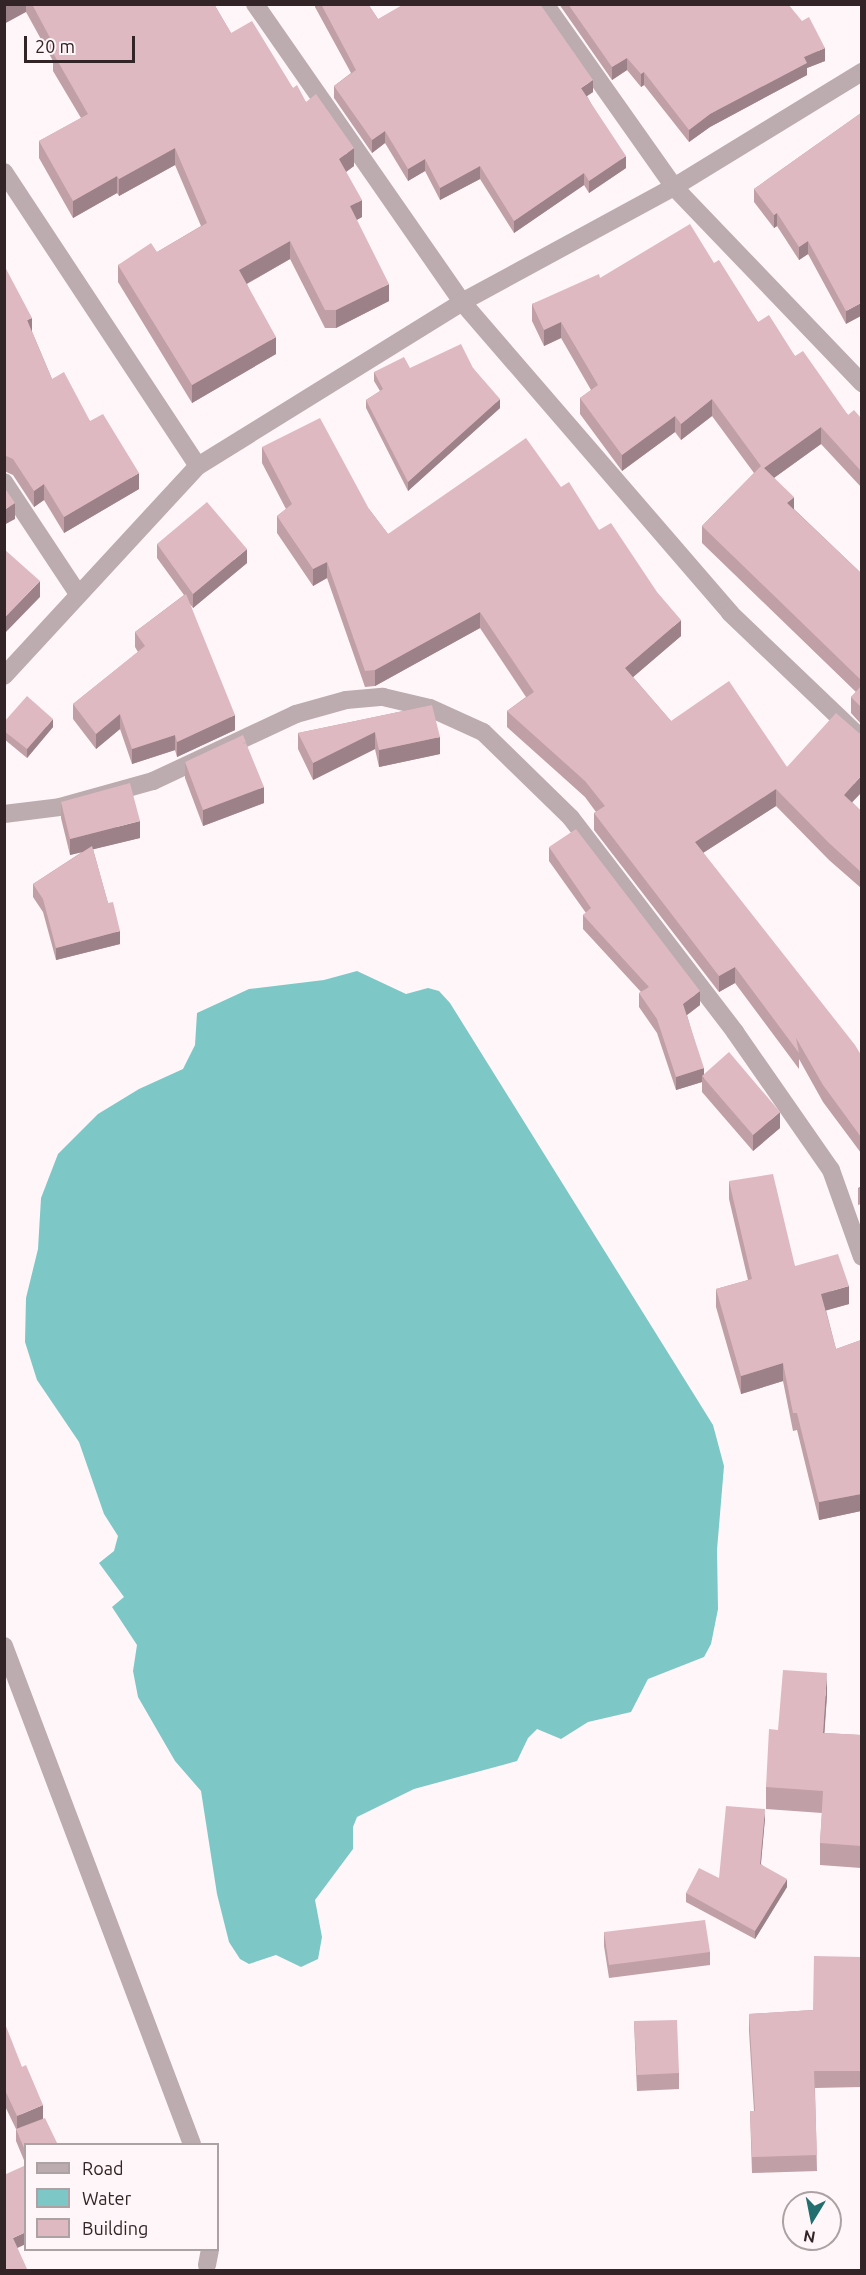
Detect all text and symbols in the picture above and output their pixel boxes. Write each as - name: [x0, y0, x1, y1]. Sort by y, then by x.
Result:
- scale bar: [27, 24, 138, 62]
- text: 20 m: [35, 36, 75, 56]
- legend: [24, 2143, 219, 2251]
- text: Road: [82, 2158, 124, 2178]
- text: Water: [82, 2188, 131, 2208]
- north arrow: [782, 2191, 842, 2251]
- text: Building: [82, 2218, 148, 2238]
- text: N: [802, 2227, 817, 2247]

